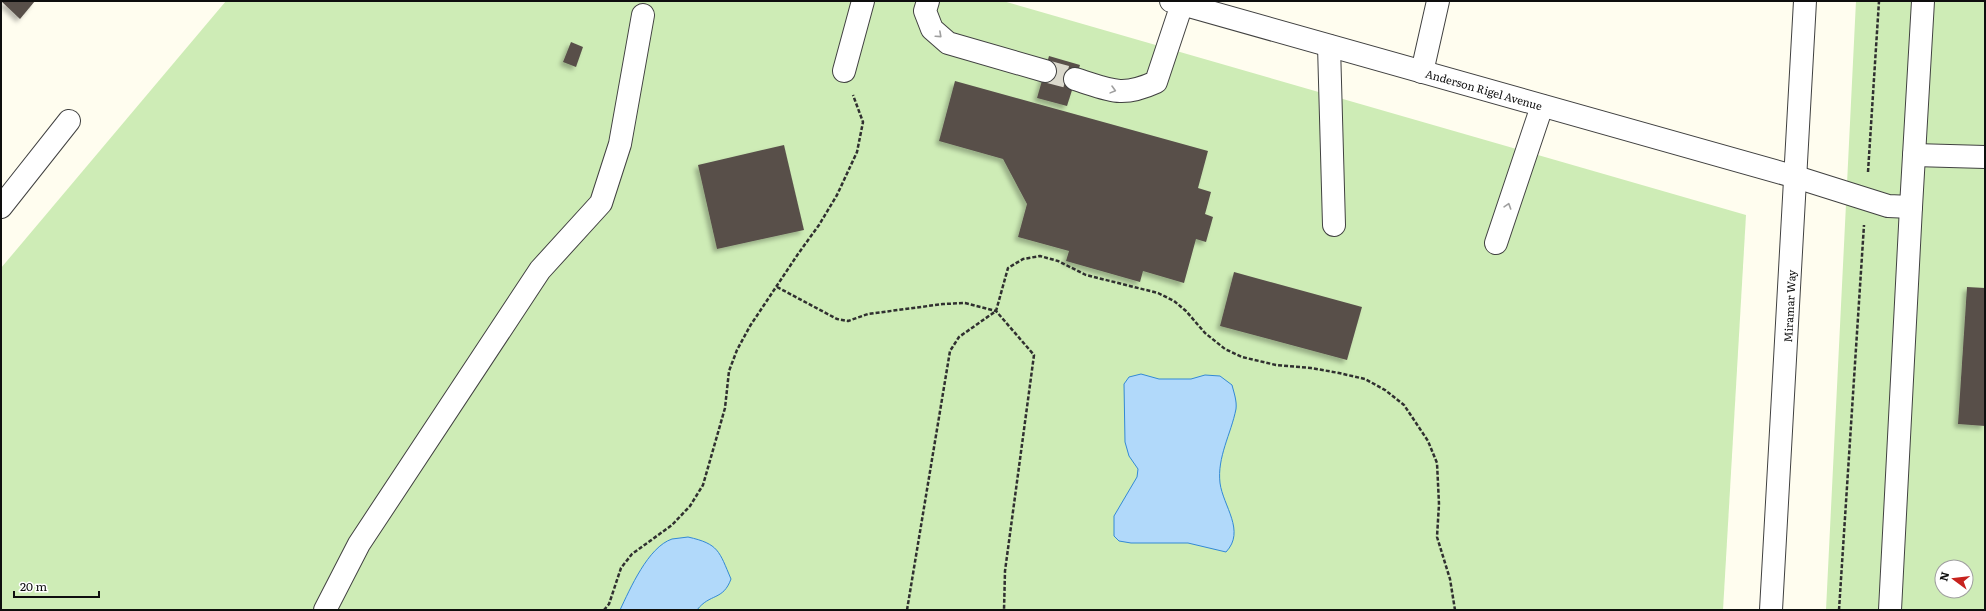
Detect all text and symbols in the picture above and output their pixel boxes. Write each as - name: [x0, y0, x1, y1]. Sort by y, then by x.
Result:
- one-way arrow: [934, 30, 942, 38]
- street label: Anderson Rigel Avenue: [1424, 65, 1545, 113]
- one-way arrow: [1109, 85, 1116, 94]
- one-way arrow: [1503, 202, 1512, 209]
- street label: Miramar Way: [1779, 268, 1799, 343]
- north arrow: [1934, 559, 1974, 599]
- text: N: [1934, 570, 1952, 583]
- scale bar: [14, 573, 99, 599]
- text: 20 m: [20, 577, 47, 595]

